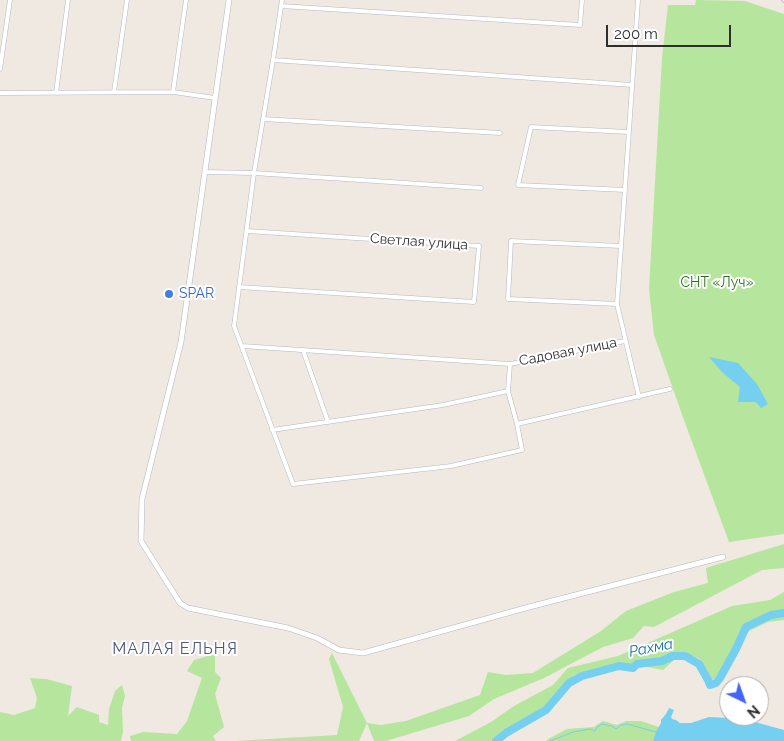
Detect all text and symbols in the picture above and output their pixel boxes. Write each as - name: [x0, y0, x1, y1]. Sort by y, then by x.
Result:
- scale bar: [609, 15, 734, 47]
- text: 200 m: [614, 25, 658, 43]
- street label: Светлая улица: [370, 230, 468, 254]
- park label: СНТ «Луч»: [680, 275, 754, 291]
- place label: SPAR: [179, 286, 214, 302]
- marker: SPAR: [163, 288, 175, 300]
- street label: Садовая улица: [518, 334, 618, 370]
- water label: Рахма: [627, 635, 675, 661]
- district label: МАЛАЯ ЕЛЬНЯ: [111, 639, 239, 659]
- north arrow: [719, 676, 769, 726]
- text: N: [744, 702, 763, 721]

